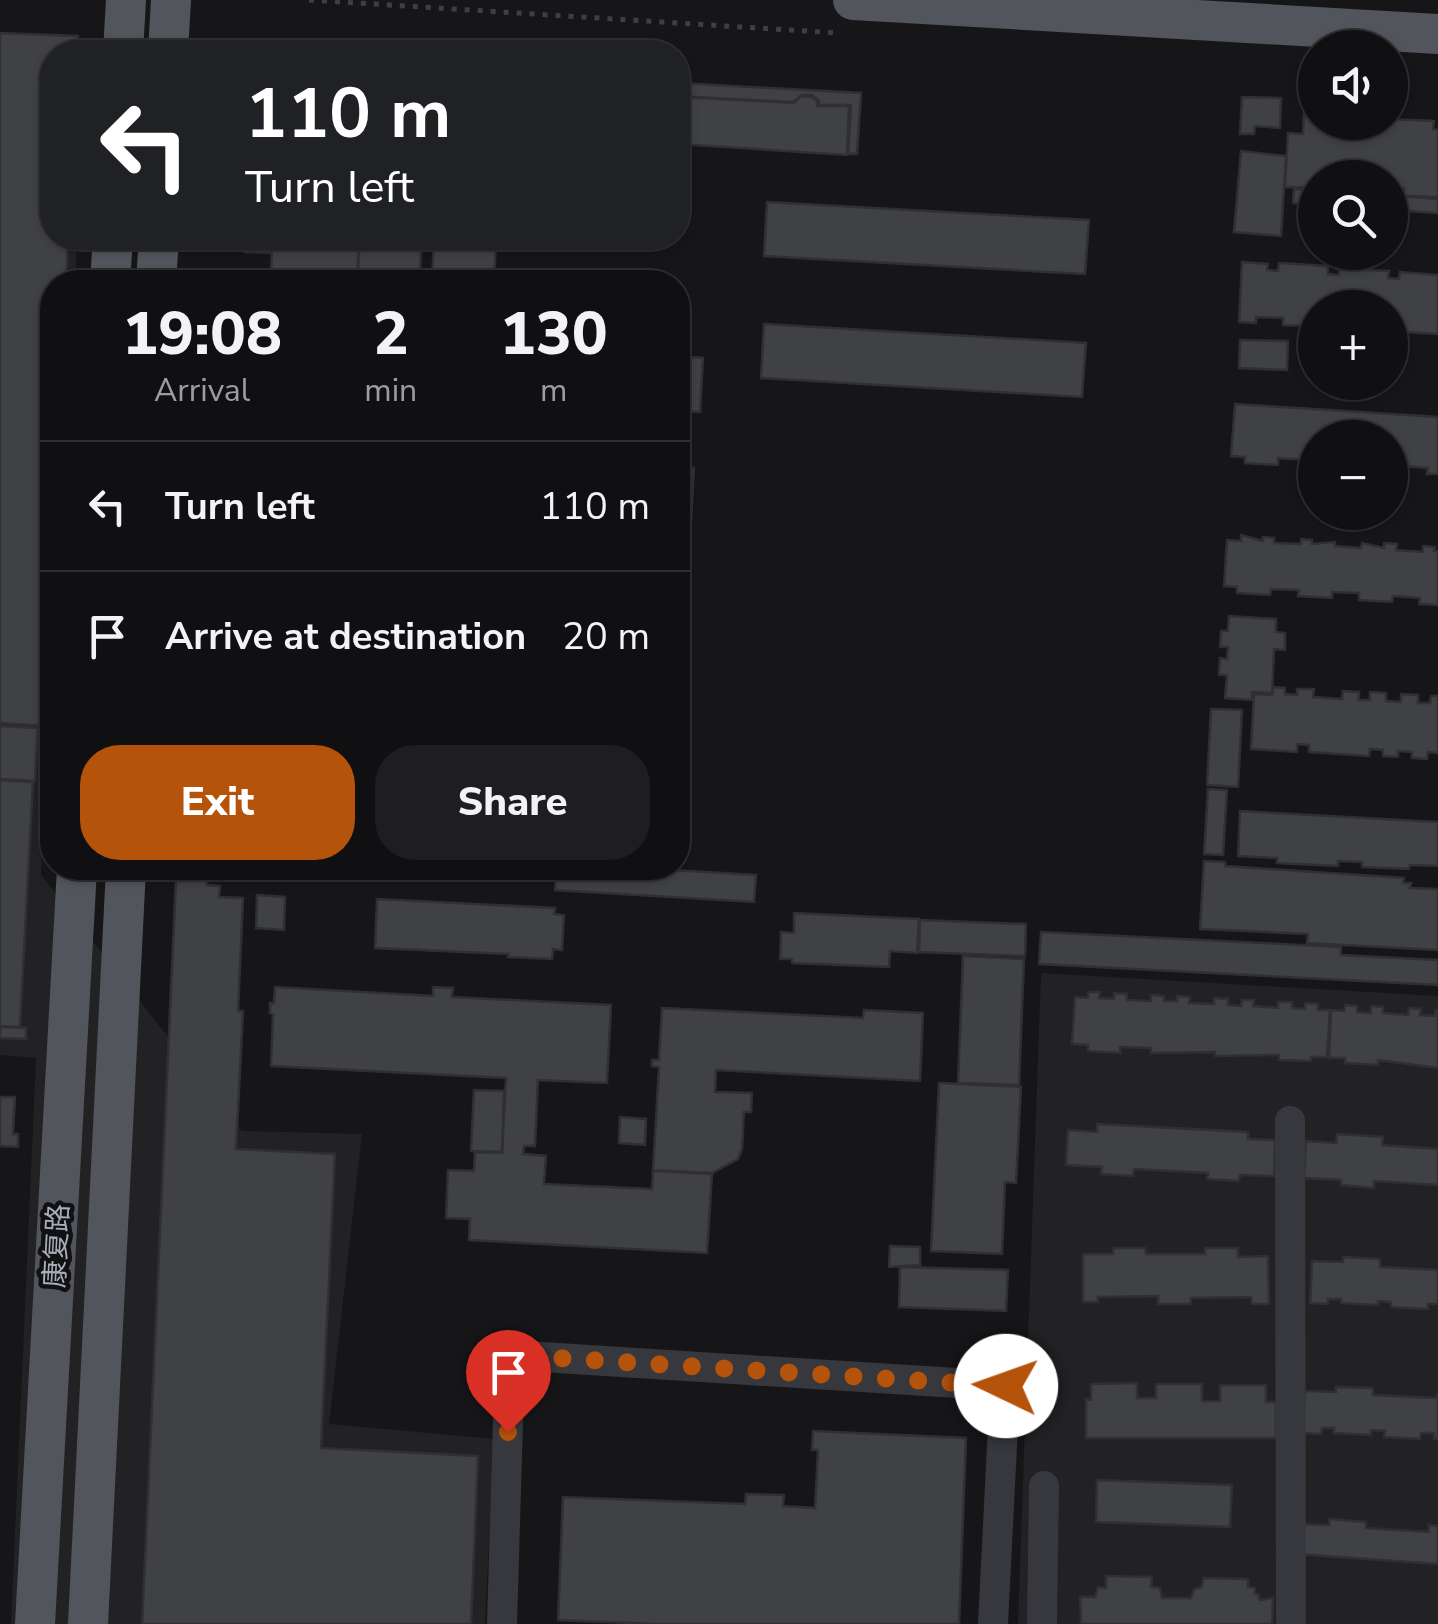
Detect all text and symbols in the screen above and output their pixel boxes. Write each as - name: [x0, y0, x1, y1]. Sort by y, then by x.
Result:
- map controls: [1298, 30, 1408, 530]
- button: sound: [1298, 30, 1408, 140]
- text: 110 m: [245, 66, 451, 162]
- icon: left: [80, 80, 210, 210]
- text: Turn left: [245, 157, 414, 218]
- button: search: [1298, 160, 1408, 270]
- button: +: [1298, 290, 1408, 400]
- text: 19:08: [122, 293, 282, 375]
- text: 2: [373, 293, 409, 375]
- text: 130: [500, 293, 608, 375]
- text: Arrival: [154, 369, 250, 412]
- text: min: [364, 369, 417, 412]
- text: m: [540, 369, 567, 412]
- button: −: [1298, 420, 1408, 530]
- icon: left: [80, 479, 135, 534]
- text: Turn left: [165, 481, 315, 532]
- text: 110 m: [539, 481, 650, 532]
- icon: arrive: [80, 609, 135, 664]
- text: Arrive at destination: [165, 611, 526, 662]
- text: 20 m: [562, 611, 650, 662]
- button: Exit: [80, 745, 355, 860]
- button: Share: [375, 745, 650, 860]
- street label: 康复路: [36, 1203, 78, 1289]
- pin: [466, 1330, 551, 1433]
- position arrow: [954, 1334, 1058, 1438]
- icon: arrive: [481, 1345, 536, 1400]

